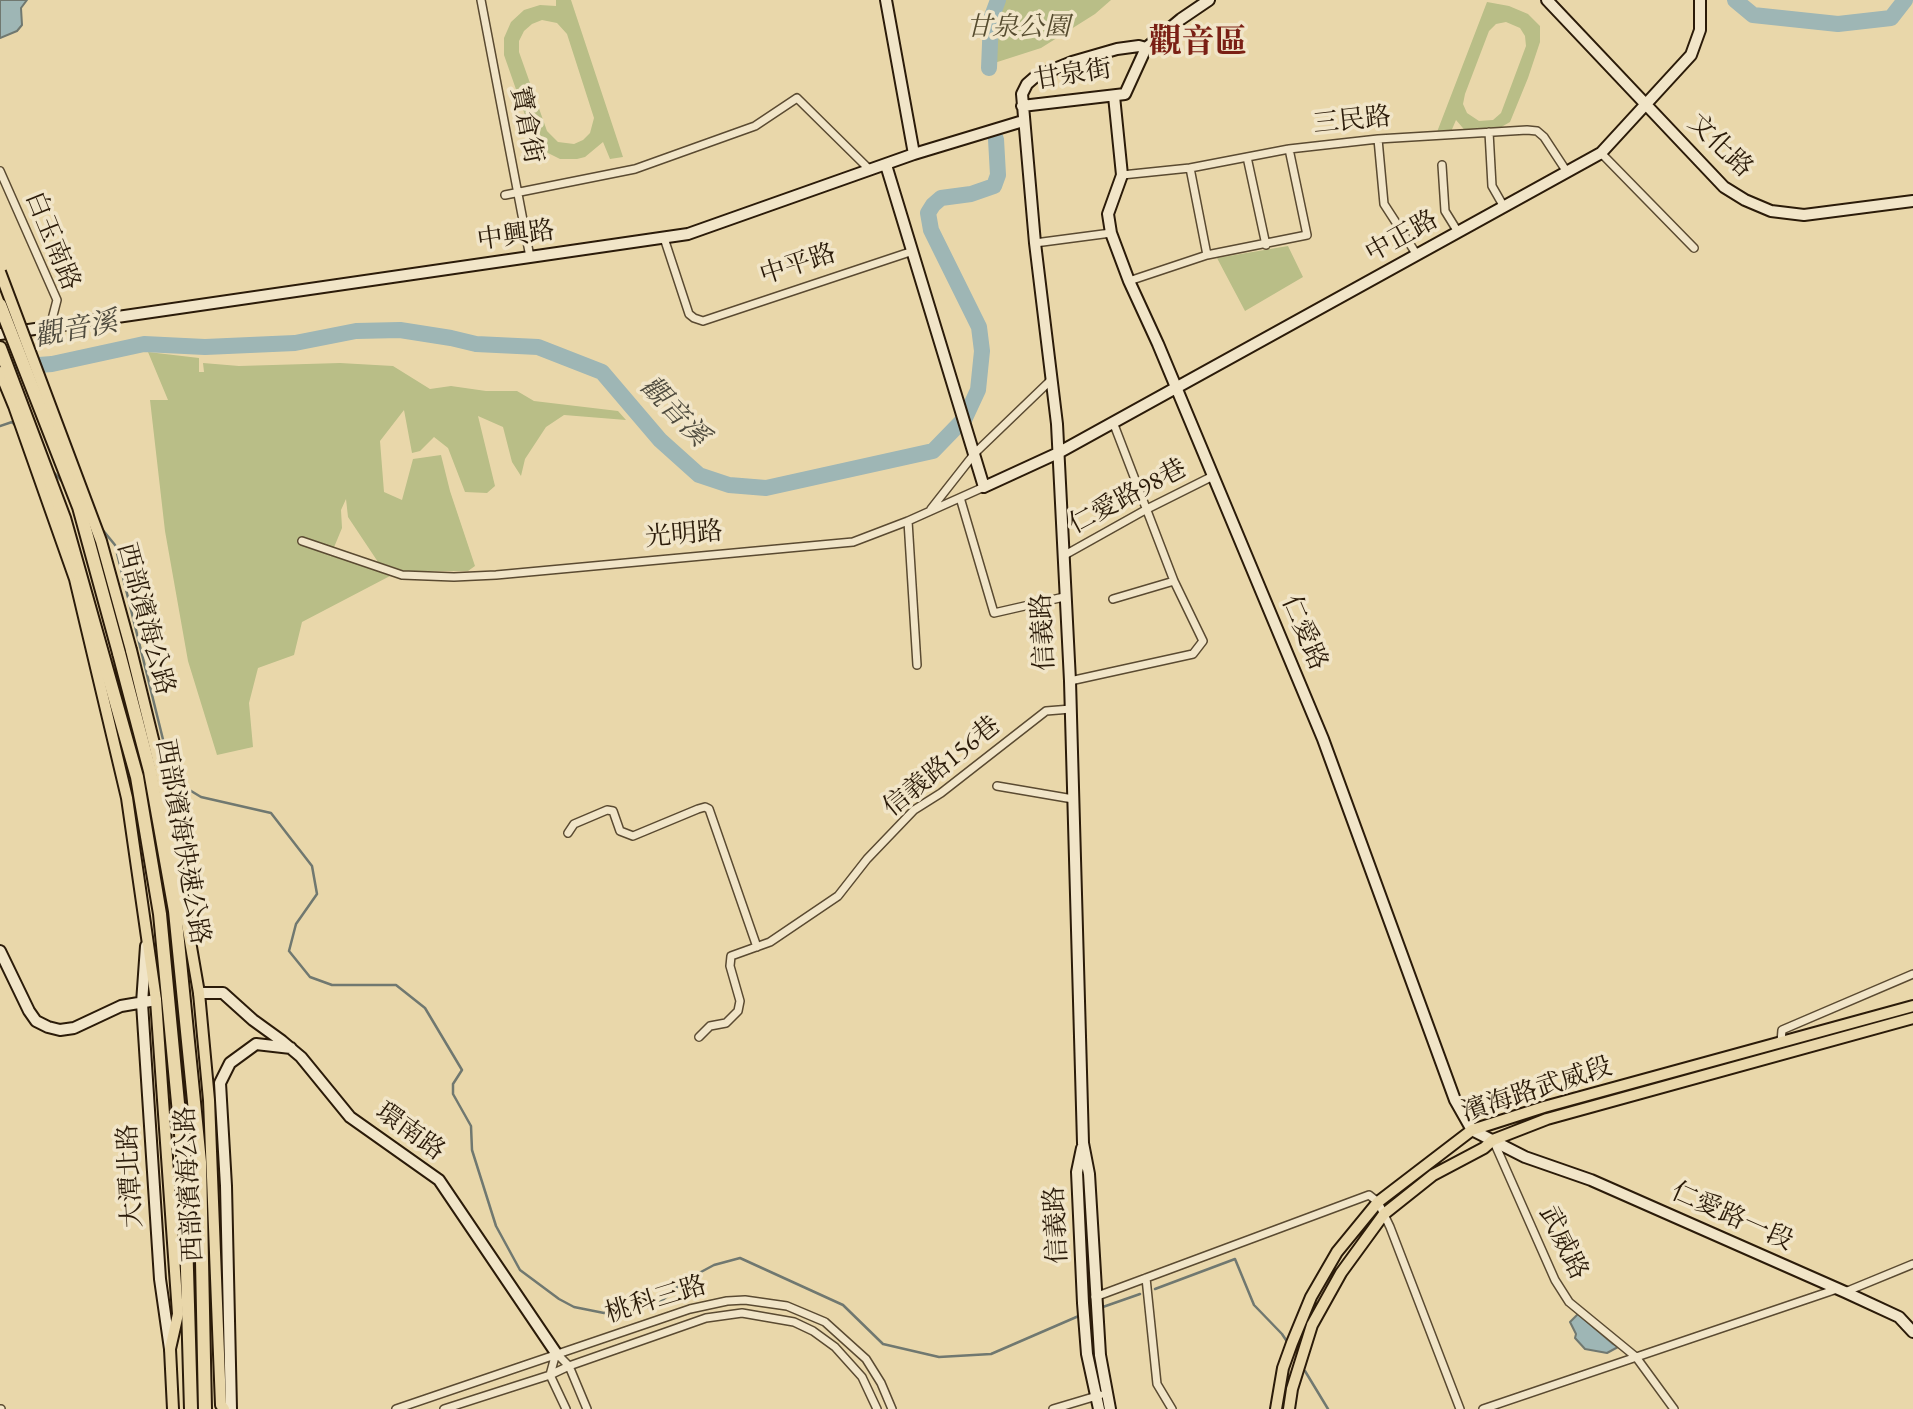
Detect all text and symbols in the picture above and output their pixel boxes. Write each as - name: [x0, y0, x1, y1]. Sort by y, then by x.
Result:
- park label: 甘泉公園: [966, 12, 1070, 44]
- district label: 觀音區: [1149, 23, 1247, 63]
- street label: 甘泉街: [1032, 53, 1114, 97]
- street label: 寶倉街: [503, 84, 549, 166]
- street label: 三民路: [1312, 101, 1392, 141]
- street label: 文化路: [1681, 108, 1759, 184]
- street label: 白玉南路: [18, 187, 86, 295]
- street label: 中正路: [1360, 204, 1444, 270]
- street label: 中興路: [475, 215, 557, 257]
- street label: 中平路: [756, 238, 840, 292]
- water label: 觀音溪: [32, 305, 120, 355]
- water label: 觀音溪: [633, 370, 715, 454]
- street label: 仁愛路98巷: [1064, 453, 1192, 541]
- street label: 光明路: [644, 516, 724, 554]
- street label: 西部濱海公路: [110, 540, 180, 698]
- street label: 仁愛路: [1274, 591, 1334, 675]
- street label: 信義路: [1026, 592, 1062, 672]
- street label: 信義路156巷: [877, 710, 1007, 824]
- street label: 西部濱海快速公路: [149, 737, 215, 947]
- street label: 濱海路武威段: [1458, 1051, 1616, 1129]
- street label: 環南路: [369, 1096, 451, 1168]
- street label: 西部濱海公路: [170, 1105, 210, 1263]
- street label: 大潭北路: [113, 1123, 149, 1229]
- street label: 仁愛路一段: [1666, 1176, 1798, 1258]
- street label: 信義路: [1039, 1185, 1075, 1265]
- street label: 武威路: [1532, 1201, 1594, 1285]
- street label: 桃科三路: [602, 1270, 710, 1330]

